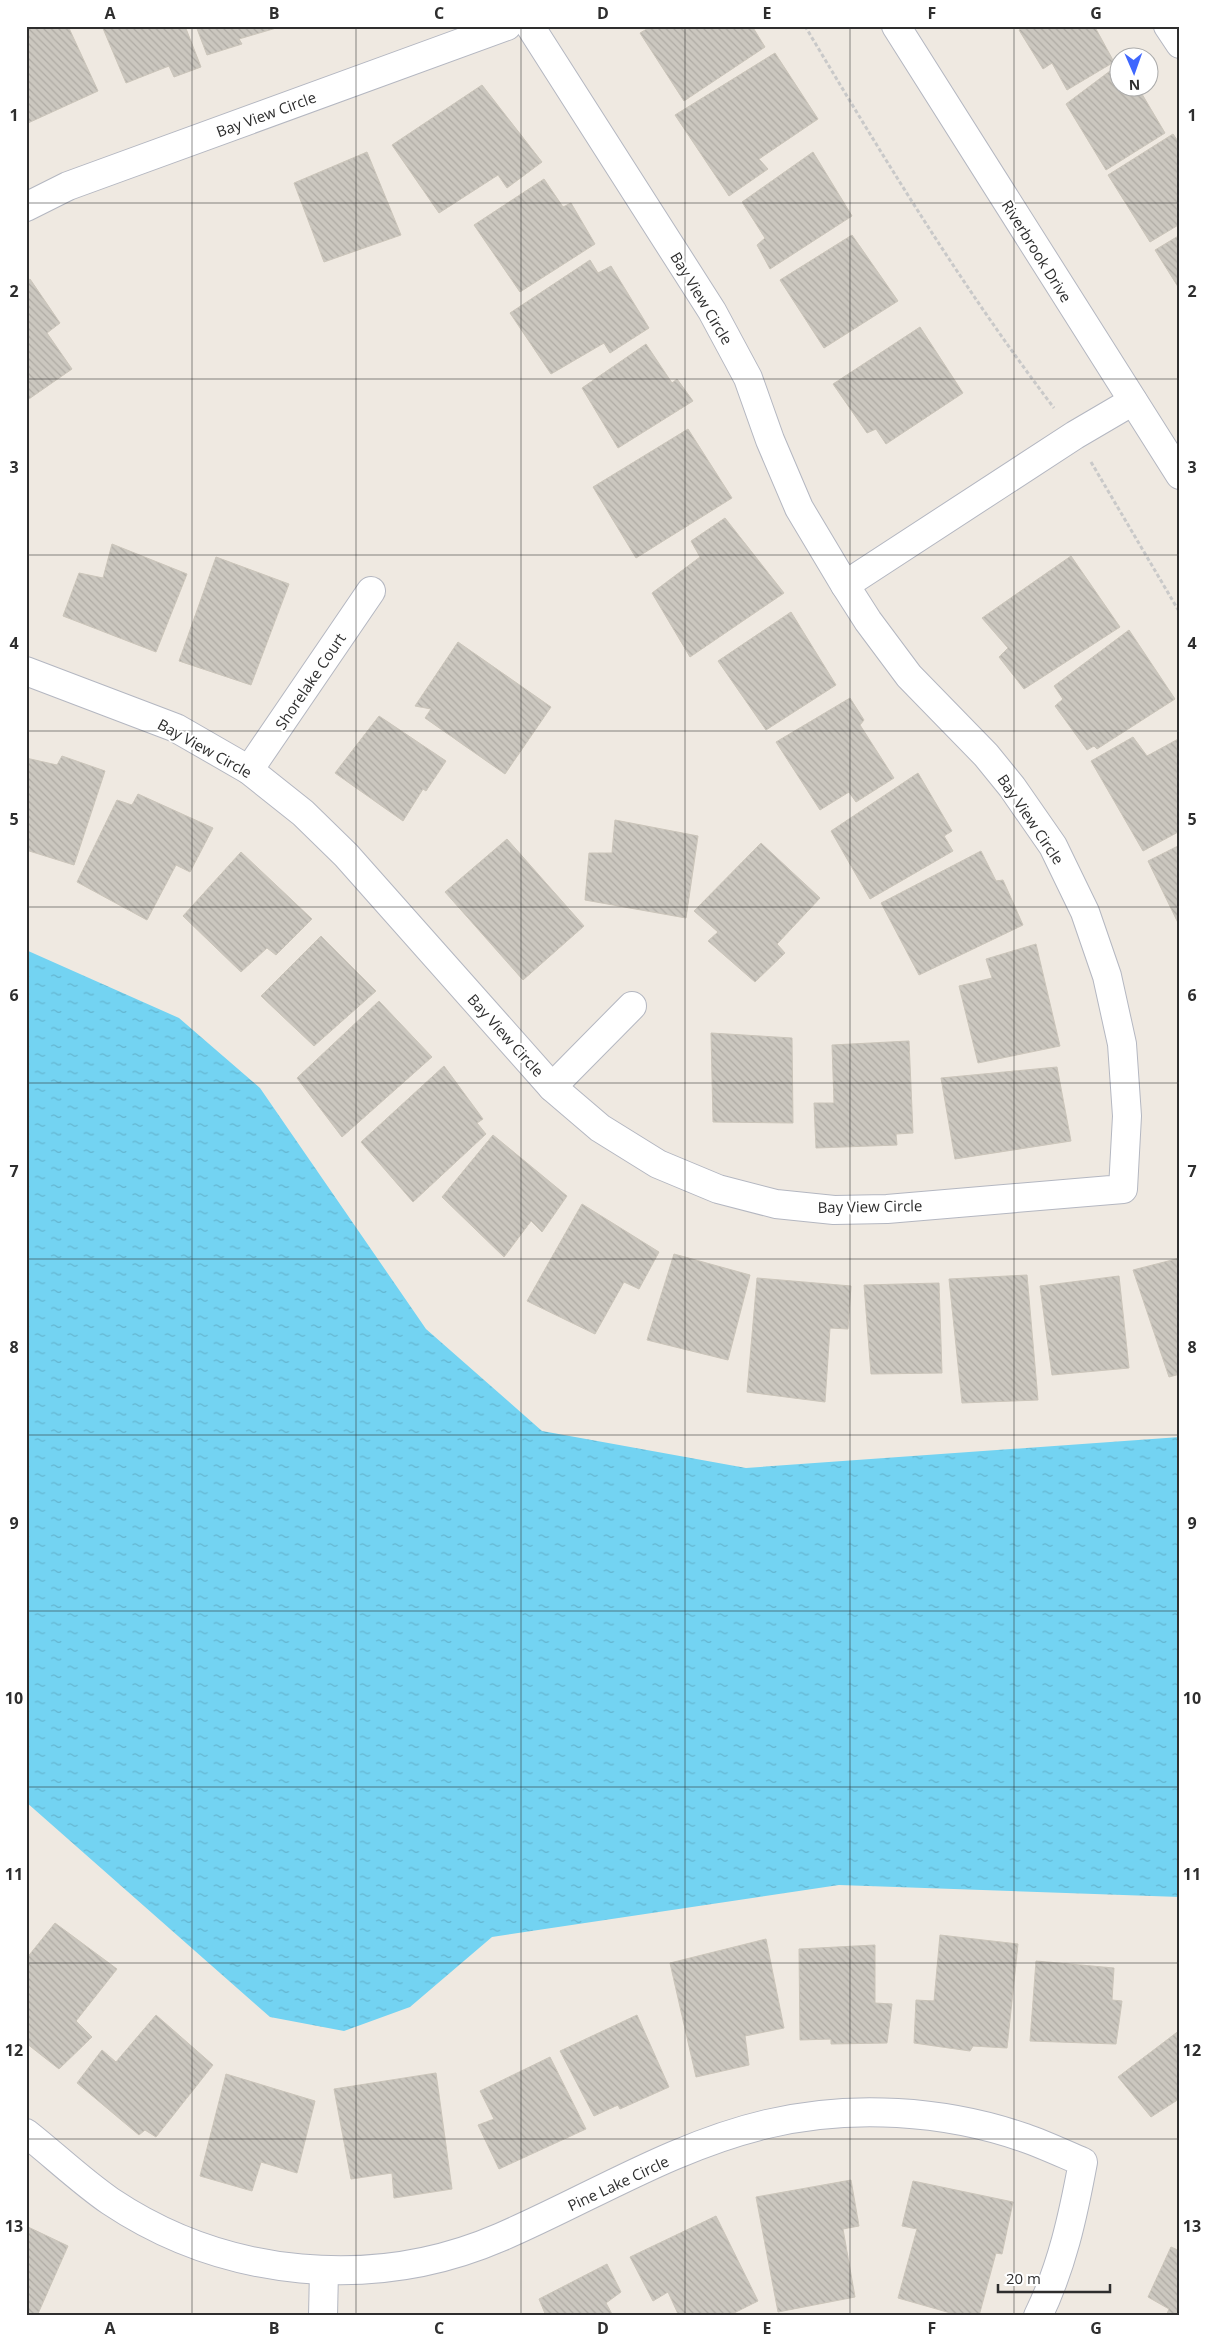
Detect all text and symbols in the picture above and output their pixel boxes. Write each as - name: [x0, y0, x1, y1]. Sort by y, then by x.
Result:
- text: A: [104, 2, 116, 24]
- text: B: [269, 2, 279, 24]
- text: C: [434, 2, 444, 24]
- text: D: [597, 2, 609, 24]
- text: E: [763, 2, 772, 24]
- text: F: [928, 2, 936, 24]
- text: G: [1090, 2, 1102, 24]
- north arrow: [1108, 48, 1158, 98]
- text: N: [1128, 76, 1140, 95]
- street label: Bay View Circle: [213, 87, 319, 141]
- text: 1: [9, 104, 19, 126]
- text: 1: [1187, 104, 1197, 126]
- street label: Riverbrook Drive: [998, 196, 1076, 306]
- street label: Bay View Circle: [666, 248, 738, 348]
- text: 2: [9, 280, 19, 302]
- text: 2: [1187, 280, 1197, 302]
- text: 3: [9, 456, 19, 478]
- text: 3: [1187, 456, 1197, 478]
- street label: Shorelake Court: [270, 629, 350, 733]
- text: 4: [9, 632, 19, 654]
- text: 4: [1187, 632, 1197, 654]
- street label: Bay View Circle: [154, 714, 256, 782]
- street label: Bay View Circle: [993, 770, 1069, 868]
- text: 5: [9, 808, 19, 830]
- text: 5: [1187, 808, 1197, 830]
- text: 6: [9, 984, 19, 1006]
- text: 6: [1187, 984, 1197, 1006]
- street label: Bay View Circle: [463, 989, 549, 1081]
- text: 7: [9, 1160, 19, 1182]
- text: 7: [1187, 1160, 1197, 1182]
- street label: Bay View Circle: [817, 1195, 923, 1217]
- text: 8: [9, 1336, 19, 1358]
- text: 8: [1187, 1336, 1197, 1358]
- text: 9: [9, 1512, 19, 1534]
- text: 9: [1187, 1512, 1197, 1534]
- text: 10: [5, 1687, 23, 1709]
- text: 10: [1183, 1687, 1201, 1709]
- text: 11: [5, 1863, 23, 1885]
- text: 11: [1183, 1863, 1201, 1885]
- text: 12: [5, 2039, 23, 2061]
- text: 12: [1183, 2039, 1201, 2061]
- street label: Pine Lake Circle: [564, 2151, 672, 2215]
- text: 13: [5, 2215, 23, 2237]
- text: 13: [1183, 2215, 1201, 2237]
- scale bar: [998, 2262, 1111, 2294]
- text: 20 m: [1006, 2268, 1041, 2288]
- text: A: [104, 2317, 116, 2339]
- text: B: [269, 2317, 279, 2339]
- text: C: [434, 2317, 444, 2339]
- text: D: [597, 2317, 609, 2339]
- text: E: [763, 2317, 772, 2339]
- text: F: [928, 2317, 936, 2339]
- text: G: [1090, 2317, 1102, 2339]

